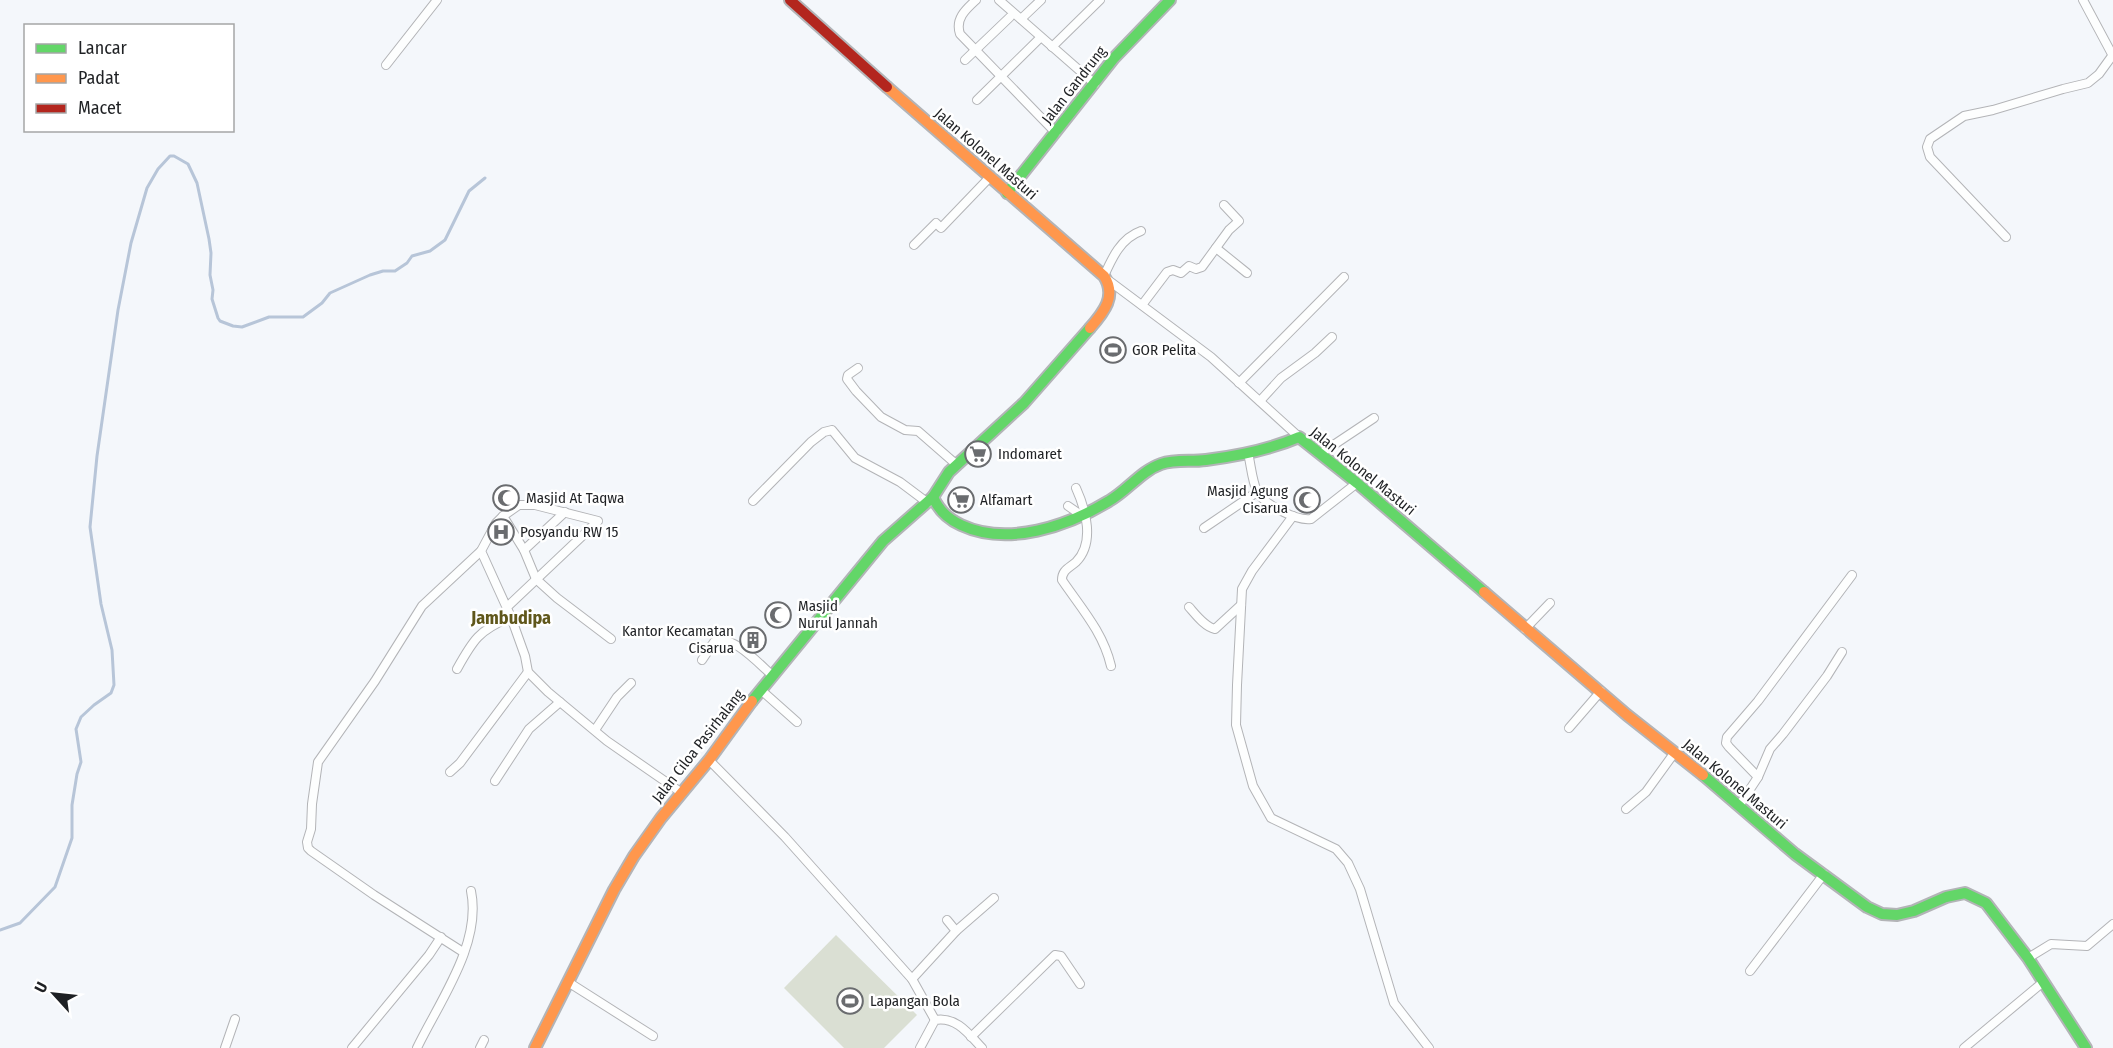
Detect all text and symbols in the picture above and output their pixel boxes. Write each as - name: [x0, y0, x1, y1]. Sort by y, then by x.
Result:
- legend: [24, 24, 234, 132]
- text: Lancar: [78, 37, 127, 59]
- street label: Jalan Gandrung: [1038, 42, 1110, 128]
- text: Padat: [78, 67, 120, 89]
- text: Macet: [78, 97, 122, 119]
- street label: Jalan Kolonel Masturi: [931, 104, 1041, 204]
- sports icon: GOR Pelita: [1098, 335, 1128, 365]
- place label: GOR Pelita: [1132, 341, 1196, 359]
- street label: Jalan Kolonel Masturi: [1307, 423, 1419, 519]
- supermarket icon: Indomaret: [963, 439, 993, 469]
- place label: Indomaret: [998, 445, 1062, 463]
- place label: Masjid Agung Cisarua: [1207, 482, 1288, 517]
- mosque icon: Masjid At Taqwa: [491, 483, 521, 513]
- supermarket icon: Alfamart: [946, 485, 976, 515]
- mosque icon: Masjid Agung Cisarua: [1292, 485, 1322, 515]
- place label: Masjid At Taqwa: [526, 489, 624, 507]
- place label: Alfamart: [980, 491, 1033, 509]
- hospital icon: Posyandu RW 15: [486, 517, 516, 547]
- place label: Posyandu RW 15: [520, 523, 618, 541]
- place label: Masjid Nurul Jannah: [798, 597, 878, 632]
- mosque icon: Masjid Nurul Jannah: [763, 600, 793, 630]
- district label: Jambudipa: [470, 607, 551, 629]
- place label: Kantor Kecamatan Cisarua: [622, 622, 734, 657]
- building icon: Kantor Kecamatan Cisarua: [738, 625, 768, 655]
- street label: Jalan Ciloa Pasirhalang: [648, 686, 748, 806]
- street label: Jalan Kolonel Masturi: [1679, 735, 1791, 833]
- north arrow: [24, 964, 84, 1024]
- text: U: [30, 979, 52, 996]
- sports icon: Lapangan Bola: [835, 986, 865, 1016]
- place label: Lapangan Bola: [870, 992, 960, 1010]

